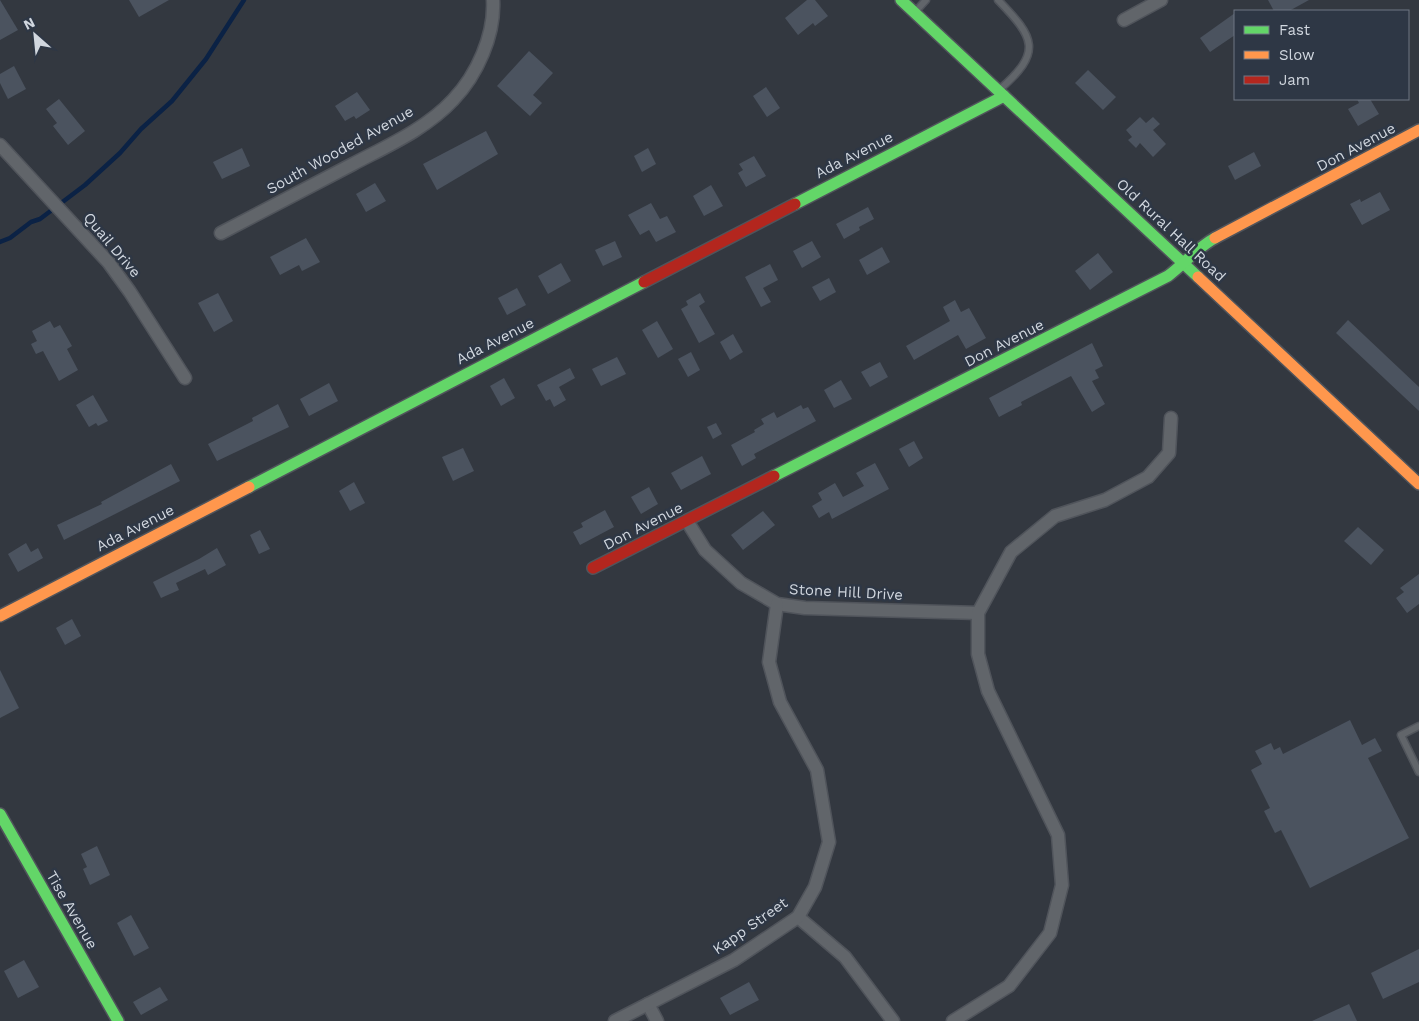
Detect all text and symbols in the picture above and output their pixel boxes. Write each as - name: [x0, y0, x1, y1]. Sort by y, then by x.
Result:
- north arrow: [10, 10, 60, 60]
- legend: [1234, 10, 1409, 100]
- text: N: [21, 14, 37, 33]
- text: Fast: [1279, 21, 1311, 39]
- text: Slow: [1279, 46, 1315, 64]
- text: Jam: [1279, 71, 1310, 89]
- street label: South Wooded Avenue: [263, 102, 417, 198]
- street label: Don Avenue: [1314, 119, 1398, 175]
- street label: Ada Avenue: [812, 128, 896, 182]
- street label: Old Rural Hall Road: [1113, 175, 1229, 285]
- street label: Quail Drive: [80, 209, 144, 281]
- street label: Ada Avenue: [453, 314, 537, 368]
- street label: Don Avenue: [961, 315, 1047, 371]
- street label: Don Avenue: [600, 498, 686, 554]
- street label: Ada Avenue: [93, 501, 177, 555]
- street label: Stone Hill Drive: [789, 580, 903, 604]
- street label: Tise Avenue: [42, 868, 102, 952]
- street label: Kapp Street: [709, 893, 791, 958]

